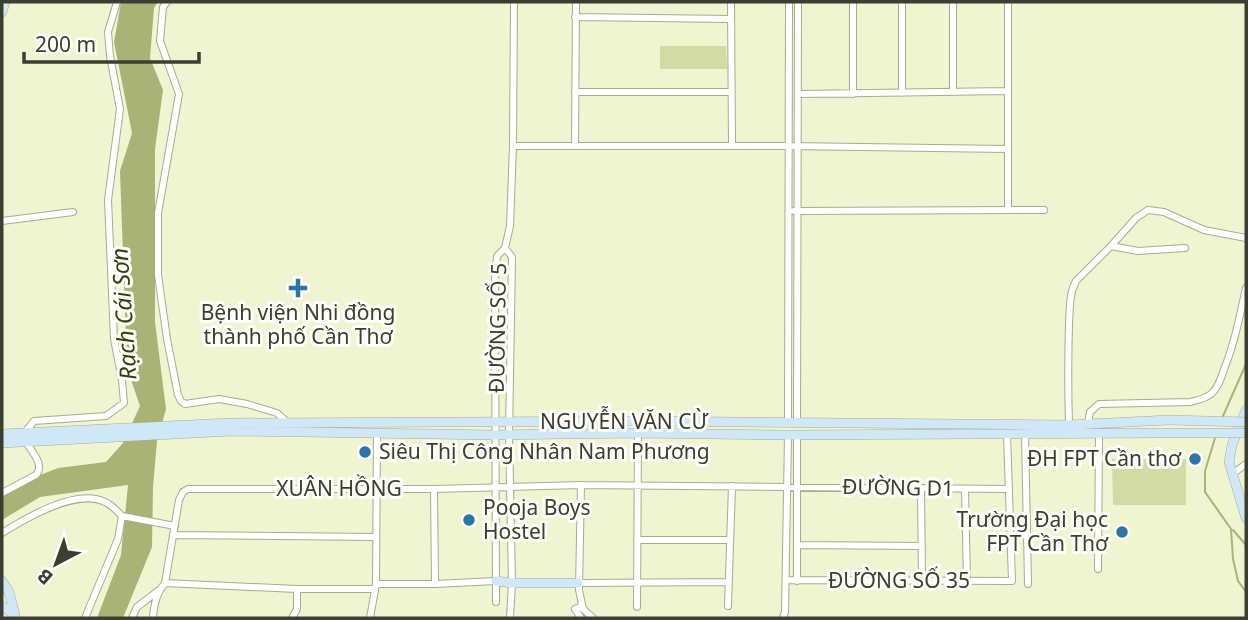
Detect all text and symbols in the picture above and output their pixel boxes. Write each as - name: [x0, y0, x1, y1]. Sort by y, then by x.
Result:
- scale bar: [24, 21, 200, 65]
- text: 200 m: [35, 30, 96, 58]
- water label: Rạch Cái Sơn: [102, 247, 144, 381]
- street label: ĐƯỜNG SỐ 5: [482, 263, 512, 393]
- marker: Bệnh viện Nhi đồng thành phố Cần Thơ: [288, 278, 308, 298]
- place label: Bệnh viện Nhi đồng thành phố Cần Thơ: [201, 298, 395, 350]
- street label: NGUYỄN VĂN CỪ: [540, 406, 710, 435]
- place label: Siêu Thị Công Nhân Nam Phương: [379, 437, 710, 465]
- marker: Siêu Thị Công Nhân Nam Phương: [357, 444, 373, 460]
- place label: ĐH FPT Cần thơ: [1027, 444, 1182, 472]
- marker: ĐH FPT Cần thơ: [1187, 451, 1203, 467]
- street label: ĐƯỜNG D1: [842, 472, 954, 502]
- street label: XUÂN HỒNG: [276, 474, 402, 502]
- place label: Pooja Boys Hostel: [483, 493, 590, 545]
- place label: Trường Đại học FPT Cần Thơ: [957, 505, 1109, 557]
- marker: Pooja Boys Hostel: [461, 512, 477, 528]
- marker: Trường Đại học FPT Cần Thơ: [1114, 524, 1130, 540]
- north arrow: [21, 529, 91, 599]
- text: B: [32, 563, 58, 591]
- street label: ĐƯỜNG SỐ 35: [828, 566, 970, 594]

